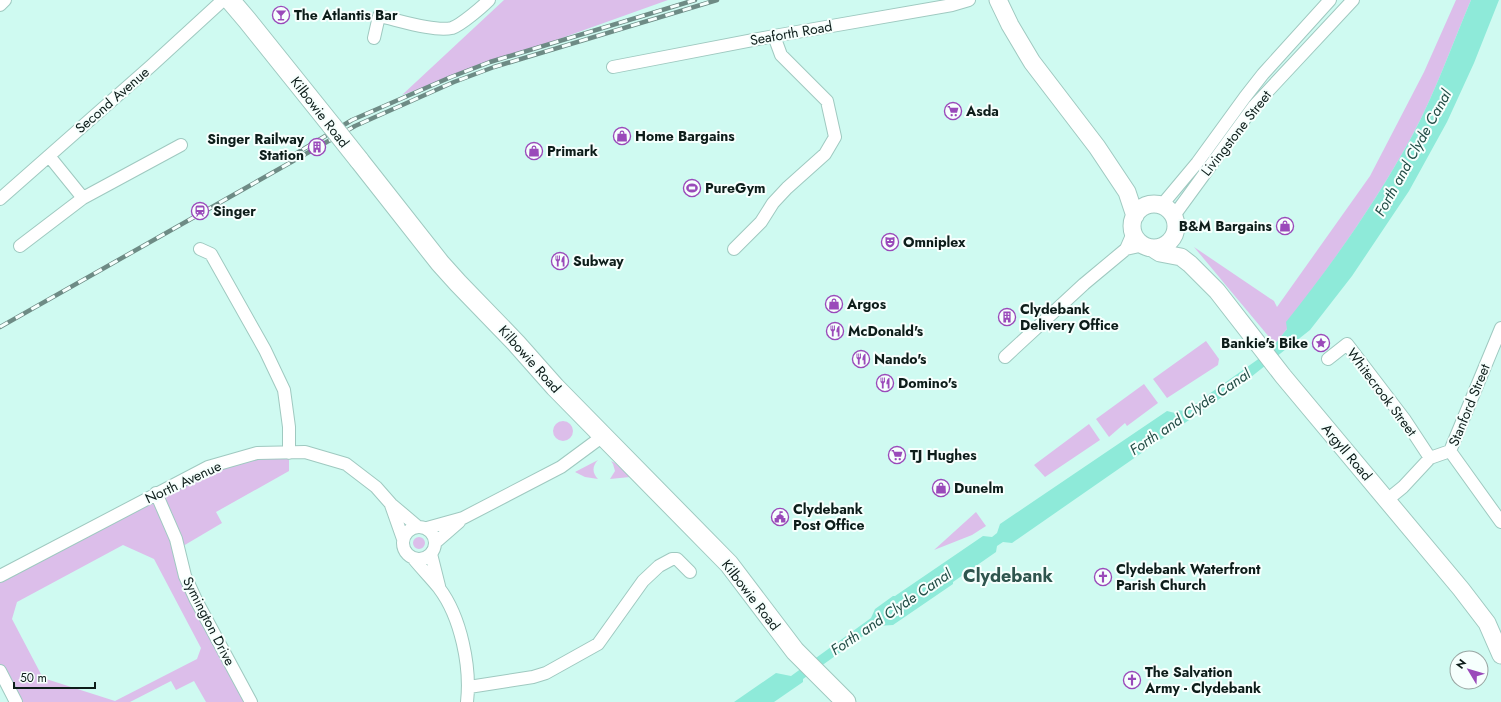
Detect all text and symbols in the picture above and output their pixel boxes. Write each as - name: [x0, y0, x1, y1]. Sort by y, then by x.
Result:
- bar icon: The Atlantis Bar: [271, 5, 291, 25]
- place label: The Atlantis Bar: [294, 5, 398, 25]
- street label: Seaforth Road: [748, 16, 834, 50]
- street label: Second Avenue: [71, 62, 153, 138]
- street label: Kilbowie Road: [286, 72, 354, 152]
- street label: Livingstone Street: [1196, 85, 1276, 180]
- water label: Forth and Clyde Canal: [1369, 85, 1457, 220]
- supermarket icon: Asda: [943, 101, 963, 121]
- place label: Asda: [965, 101, 999, 121]
- shop icon: Home Bargains: [612, 126, 632, 146]
- place label: Home Bargains: [635, 126, 735, 146]
- place label: Singer Railway Station: [207, 129, 305, 165]
- building icon: Singer Railway Station: [307, 137, 327, 157]
- shop icon: Primark: [524, 141, 544, 161]
- place label: Primark: [547, 141, 598, 161]
- sports icon: PureGym: [682, 178, 702, 198]
- place label: PureGym: [705, 178, 765, 198]
- station icon: Singer: [190, 201, 210, 221]
- place label: Singer: [213, 201, 256, 221]
- place label: B&M Bargains: [1179, 216, 1273, 236]
- shop icon: B&M Bargains: [1275, 216, 1295, 236]
- theatre icon: Omniplex: [880, 232, 900, 252]
- place label: Omniplex: [903, 232, 966, 252]
- restaurant icon: Subway: [550, 251, 570, 271]
- place label: Subway: [573, 251, 624, 271]
- shop icon: Argos: [824, 294, 844, 314]
- place label: Argos: [846, 294, 887, 314]
- place label: Clydebank Delivery Office: [1020, 299, 1119, 335]
- building icon: Clydebank Delivery Office: [997, 307, 1017, 327]
- street label: Kilbowie Road: [494, 321, 566, 397]
- restaurant icon: McDonald's: [825, 321, 845, 341]
- place label: McDonald's: [848, 321, 924, 341]
- place label: Bankie's Bike: [1221, 333, 1308, 353]
- place icon: Bankie's Bike: [1311, 333, 1331, 353]
- street label: Whitecrook Street: [1342, 344, 1422, 441]
- restaurant icon: Nando's: [851, 349, 871, 369]
- place label: Nando's: [874, 349, 927, 369]
- street label: Stanford Street: [1443, 360, 1495, 449]
- water label: Forth and Clyde Canal: [1125, 363, 1255, 461]
- restaurant icon: Domino's: [875, 373, 895, 393]
- place label: Domino's: [898, 373, 958, 393]
- street label: Argyll Road: [1317, 419, 1377, 485]
- supermarket icon: TJ Hughes: [887, 445, 907, 465]
- place label: TJ Hughes: [910, 445, 977, 465]
- street label: North Avenue: [142, 456, 224, 508]
- shop icon: Dunelm: [931, 478, 951, 498]
- place label: Dunelm: [954, 478, 1004, 498]
- place label: Clydebank Post Office: [793, 499, 865, 535]
- public building icon: Clydebank Post Office: [770, 507, 790, 527]
- street label: Kilbowie Road: [717, 555, 785, 635]
- place label: Clydebank Waterfront Parish Church: [1116, 559, 1261, 595]
- water label: Forth and Clyde Canal: [826, 563, 956, 661]
- district label: Clydebank: [963, 563, 1054, 589]
- church icon: Clydebank Waterfront Parish Church: [1093, 567, 1113, 587]
- street label: Symington Drive: [178, 573, 240, 669]
- north arrow: [1449, 650, 1489, 690]
- text: N: [1452, 655, 1470, 672]
- place label: The Salvation Army - Clydebank: [1144, 662, 1261, 698]
- scale bar: [14, 664, 95, 690]
- text: 50 m: [20, 669, 47, 687]
- church icon: The Salvation Army - Clydebank: [1122, 670, 1142, 690]

